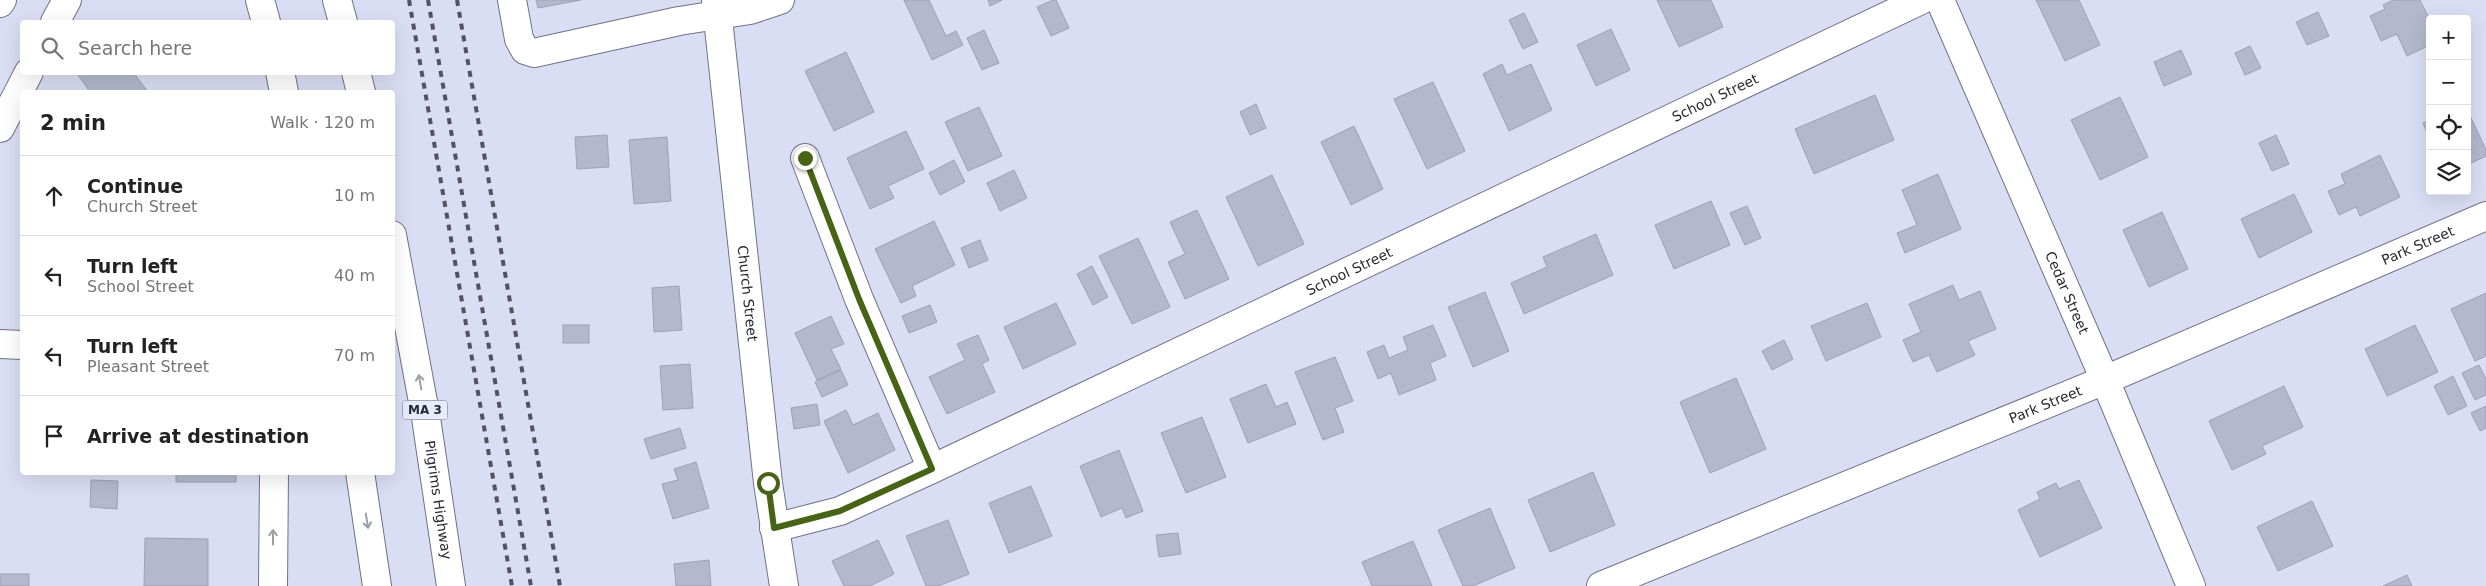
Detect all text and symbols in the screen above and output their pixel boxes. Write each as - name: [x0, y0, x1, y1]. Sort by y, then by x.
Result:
- map controls: [2426, 15, 2471, 195]
- button: +: [2426, 15, 2471, 60]
- search box: [20, 20, 395, 75]
- icon: search: [38, 34, 66, 62]
- text: Search here: [78, 37, 192, 59]
- button: −: [2426, 60, 2471, 105]
- street label: School Street: [1669, 70, 1761, 125]
- button: locate: [2426, 105, 2471, 150]
- text: 2 min: [40, 111, 106, 135]
- text: Walk · 120 m: [270, 113, 375, 132]
- route end: [794, 147, 817, 170]
- button: layers: [2426, 150, 2471, 195]
- text: Continue: [87, 175, 183, 197]
- icon: ahead: [40, 182, 68, 210]
- text: 10 m: [334, 186, 375, 205]
- text: Church Street: [87, 197, 197, 216]
- street label: Park Street: [2379, 223, 2457, 268]
- street label: Church Street: [734, 244, 761, 343]
- street label: School Street: [1303, 244, 1395, 298]
- street label: Cedar Street: [2042, 249, 2092, 337]
- text: Turn left: [87, 255, 178, 277]
- icon: left: [40, 262, 68, 290]
- text: 40 m: [334, 266, 375, 285]
- text: School Street: [87, 277, 194, 296]
- text: Turn left: [87, 335, 178, 357]
- icon: left: [40, 342, 68, 370]
- text: 70 m: [334, 346, 375, 365]
- text: Pleasant Street: [87, 357, 209, 376]
- one-way arrow: [414, 375, 424, 391]
- street label: Park Street: [2006, 382, 2085, 426]
- road number: MA 3: [402, 400, 448, 420]
- icon: arrive: [40, 422, 68, 450]
- text: Arrive at destination: [87, 425, 309, 447]
- street label: Pilgrims Highway: [421, 439, 455, 561]
- route start: [757, 472, 780, 495]
- one-way arrow: [363, 512, 373, 528]
- one-way arrow: [268, 530, 278, 546]

